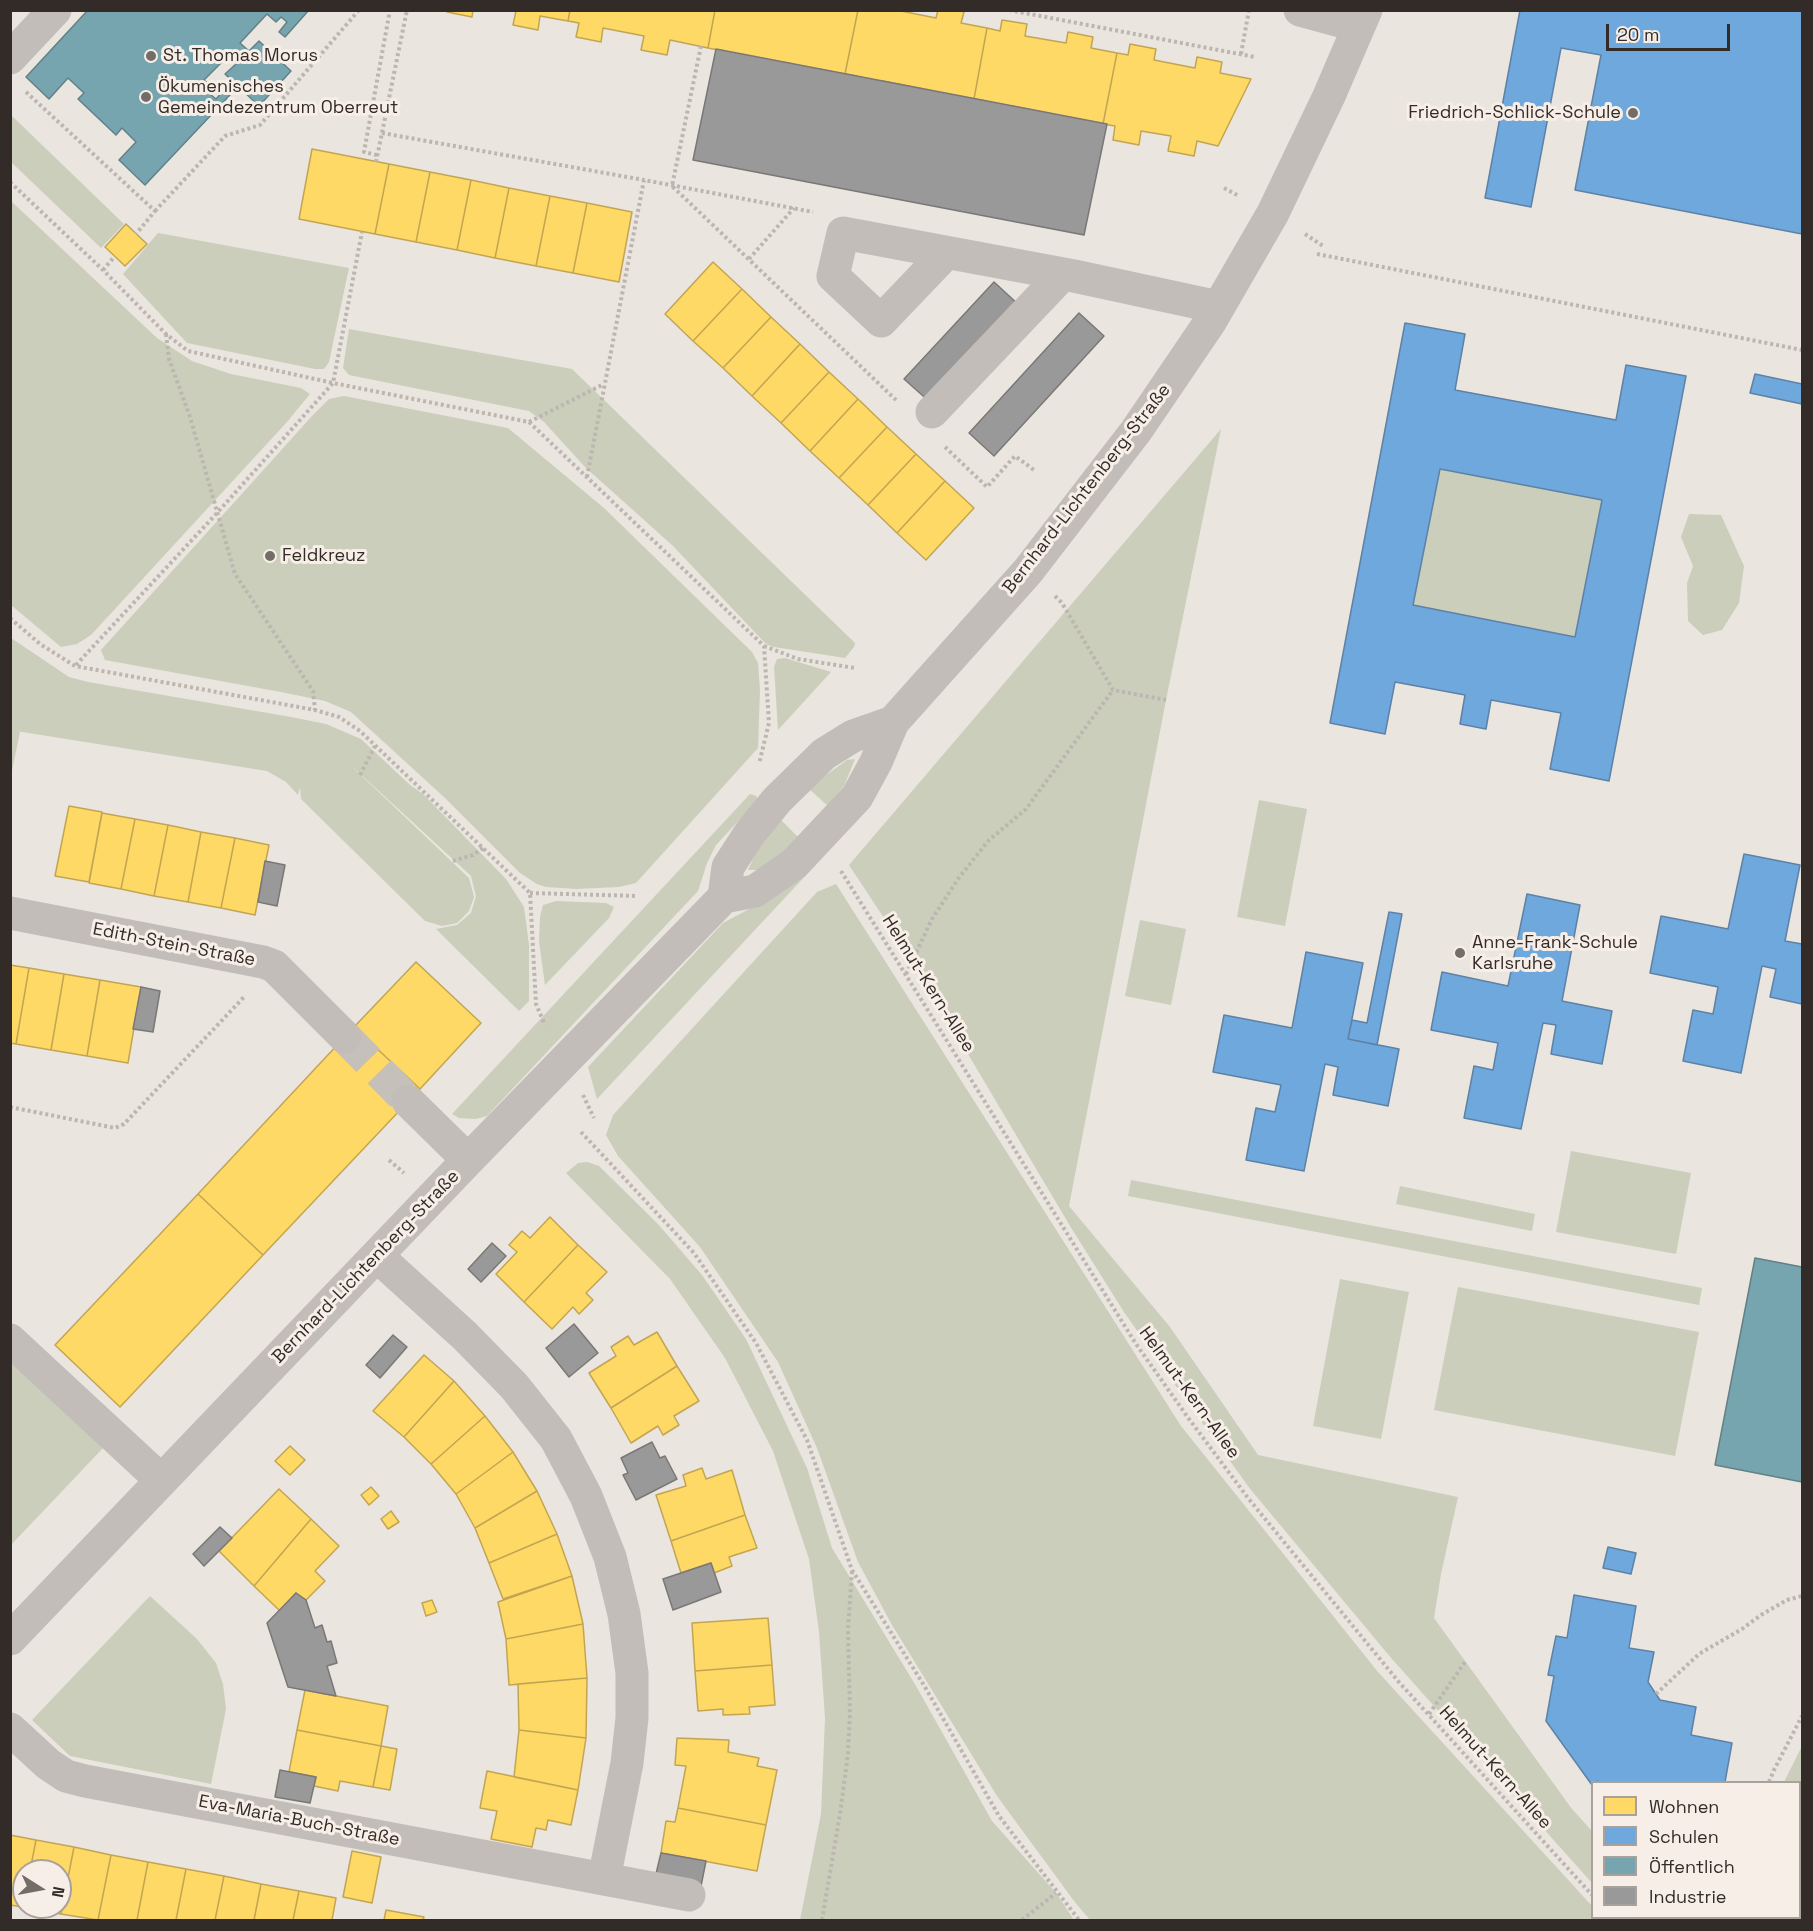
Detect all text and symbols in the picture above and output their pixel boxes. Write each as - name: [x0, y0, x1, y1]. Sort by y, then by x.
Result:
- scale bar: [1609, 12, 1734, 50]
- text: 20 m: [1617, 23, 1660, 46]
- place label: St. Thomas Morus: [163, 45, 318, 67]
- marker: St. Thomas Morus: [144, 49, 158, 63]
- place label: Ökumenisches Gemeindezentrum Oberreut: [158, 76, 398, 118]
- marker: Ökumenisches Gemeindezentrum Oberreut: [139, 90, 153, 104]
- place label: Friedrich-Schlick-Schule: [1408, 102, 1621, 124]
- marker: Friedrich-Schlick-Schule: [1626, 106, 1640, 120]
- street label: Bernhard-Lichtenberg-Straße: [998, 380, 1176, 598]
- place label: Feldkreuz: [282, 545, 365, 567]
- marker: Feldkreuz: [263, 549, 277, 563]
- street label: Helmut-Kern-Allee: [877, 911, 979, 1057]
- street label: Edith-Stein-Straße: [91, 919, 257, 971]
- place label: Anne-Frank-Schule Karlsruhe: [1472, 932, 1638, 974]
- marker: Anne-Frank-Schule Karlsruhe: [1453, 946, 1467, 960]
- street label: Bernhard-Lichtenberg-Straße: [268, 1166, 464, 1368]
- street label: Helmut-Kern-Allee: [1134, 1323, 1244, 1463]
- street label: Helmut-Kern-Allee: [1434, 1702, 1556, 1834]
- legend: [1591, 1781, 1801, 1919]
- street label: Eva-Maria-Buch-Straße: [197, 1791, 401, 1851]
- text: Wohnen: [1649, 1795, 1719, 1818]
- text: Schulen: [1649, 1825, 1719, 1848]
- text: Öffentlich: [1649, 1855, 1735, 1878]
- north arrow: [12, 1859, 72, 1919]
- text: N: [47, 1885, 70, 1899]
- text: Industrie: [1649, 1885, 1726, 1908]

